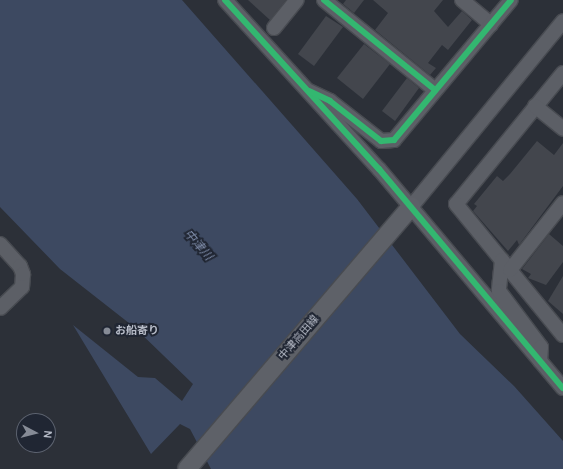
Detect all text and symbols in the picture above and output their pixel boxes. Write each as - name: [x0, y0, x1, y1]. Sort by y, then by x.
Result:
- water label: 中津川: [180, 228, 214, 264]
- street label: 中津高田線: [276, 313, 322, 363]
- place label: お船寄り: [115, 324, 159, 338]
- marker: お船寄り: [102, 326, 112, 336]
- north arrow: [16, 413, 56, 453]
- text: N: [39, 430, 54, 439]

